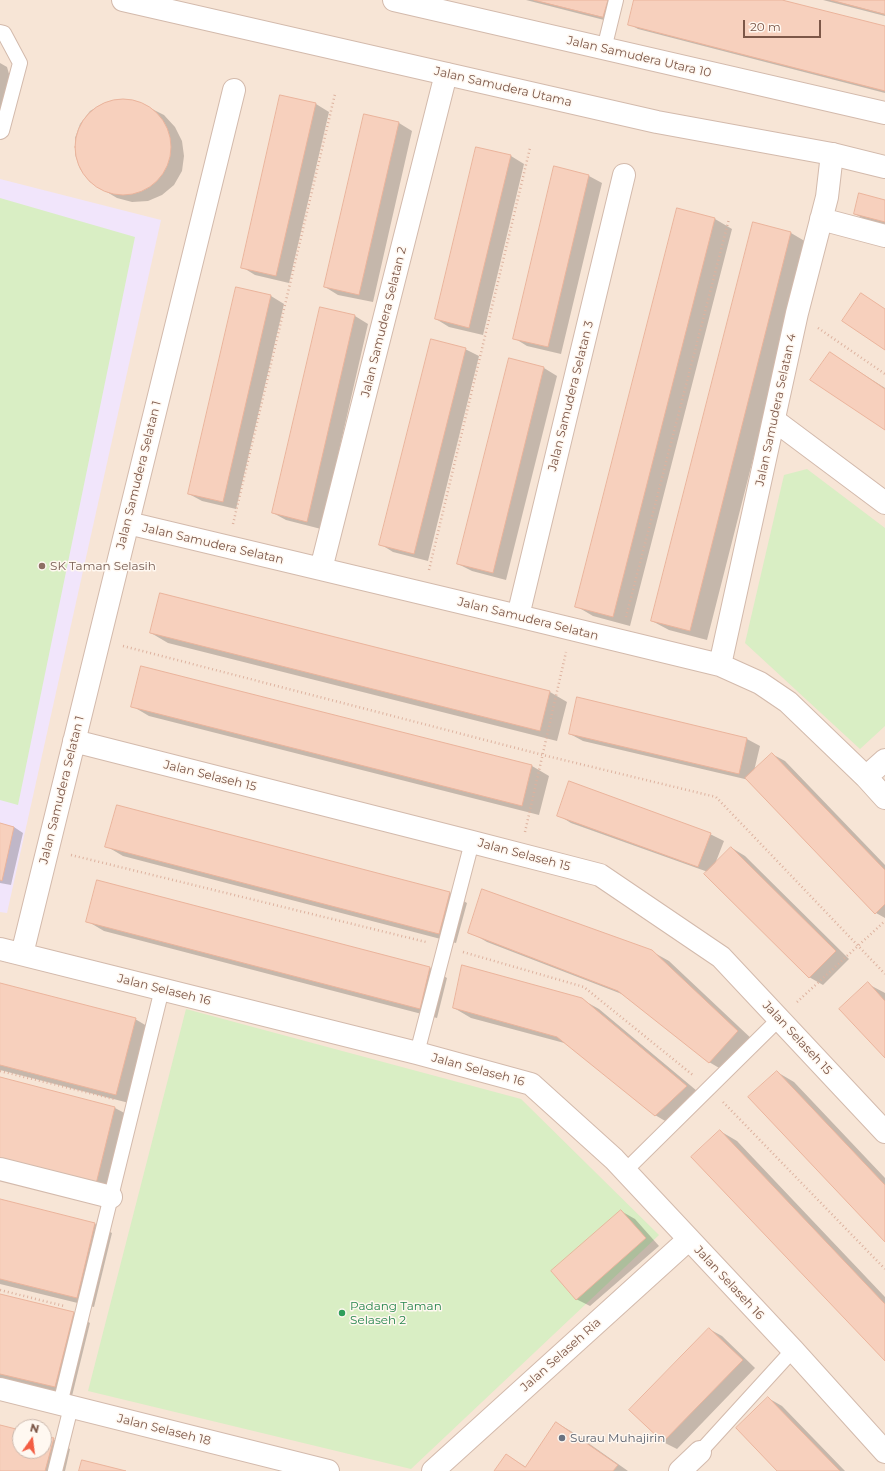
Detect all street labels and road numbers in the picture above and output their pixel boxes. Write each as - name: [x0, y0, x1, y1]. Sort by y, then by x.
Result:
- street label: Jalan Samudera Utara 10: [565, 33, 713, 81]
- street label: Jalan Samudera Utama: [433, 64, 573, 110]
- street label: Jalan Samudera Selatan 2: [358, 245, 410, 399]
- street label: Jalan Samudera Selatan 3: [545, 319, 597, 473]
- street label: Jalan Samudera Selatan 4: [753, 332, 799, 488]
- street label: Jalan Samudera Selatan 1: [114, 399, 164, 551]
- street label: Jalan Samudera Selatan: [141, 521, 285, 567]
- street label: Jalan Samudera Selatan: [456, 595, 600, 643]
- street label: Jalan Samudera Selatan 1: [37, 714, 87, 866]
- street label: Jalan Selaseh 15: [162, 758, 258, 794]
- street label: Jalan Selaseh 15: [476, 836, 572, 874]
- street label: Jalan Selaseh 16: [116, 971, 212, 1009]
- street label: Jalan Selaseh 15: [759, 998, 835, 1078]
- street label: Jalan Selaseh 16: [430, 1051, 526, 1089]
- street label: Jalan Selaseh 16: [691, 1243, 767, 1323]
- street label: Jalan Selaseh Ria: [518, 1315, 604, 1395]
- street label: Jalan Selaseh 18: [116, 1411, 212, 1449]

